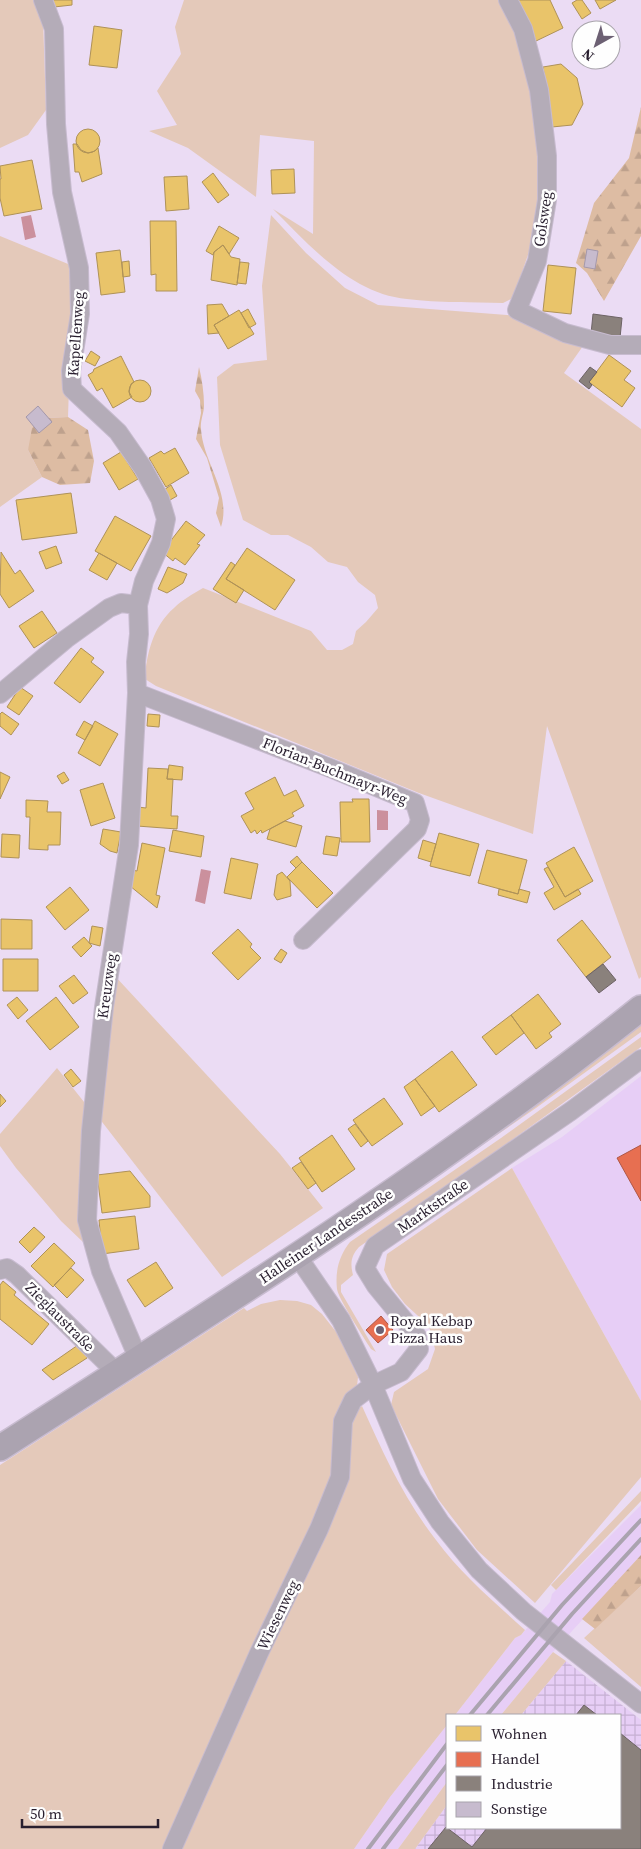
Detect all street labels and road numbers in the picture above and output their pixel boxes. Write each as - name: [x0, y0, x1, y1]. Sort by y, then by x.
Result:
- street label: Golsweg: [528, 190, 557, 248]
- street label: Kapellenweg: [62, 290, 89, 377]
- street label: Florian-Buchmayr-Weg: [260, 732, 411, 809]
- street label: Kreuzweg: [92, 952, 122, 1020]
- street label: Marktstraße: [393, 1173, 473, 1238]
- street label: Halleiner Landesstraße: [255, 1183, 397, 1288]
- street label: Zieglaustraße: [21, 1277, 100, 1356]
- street label: Wiesenweg: [252, 1576, 304, 1653]

